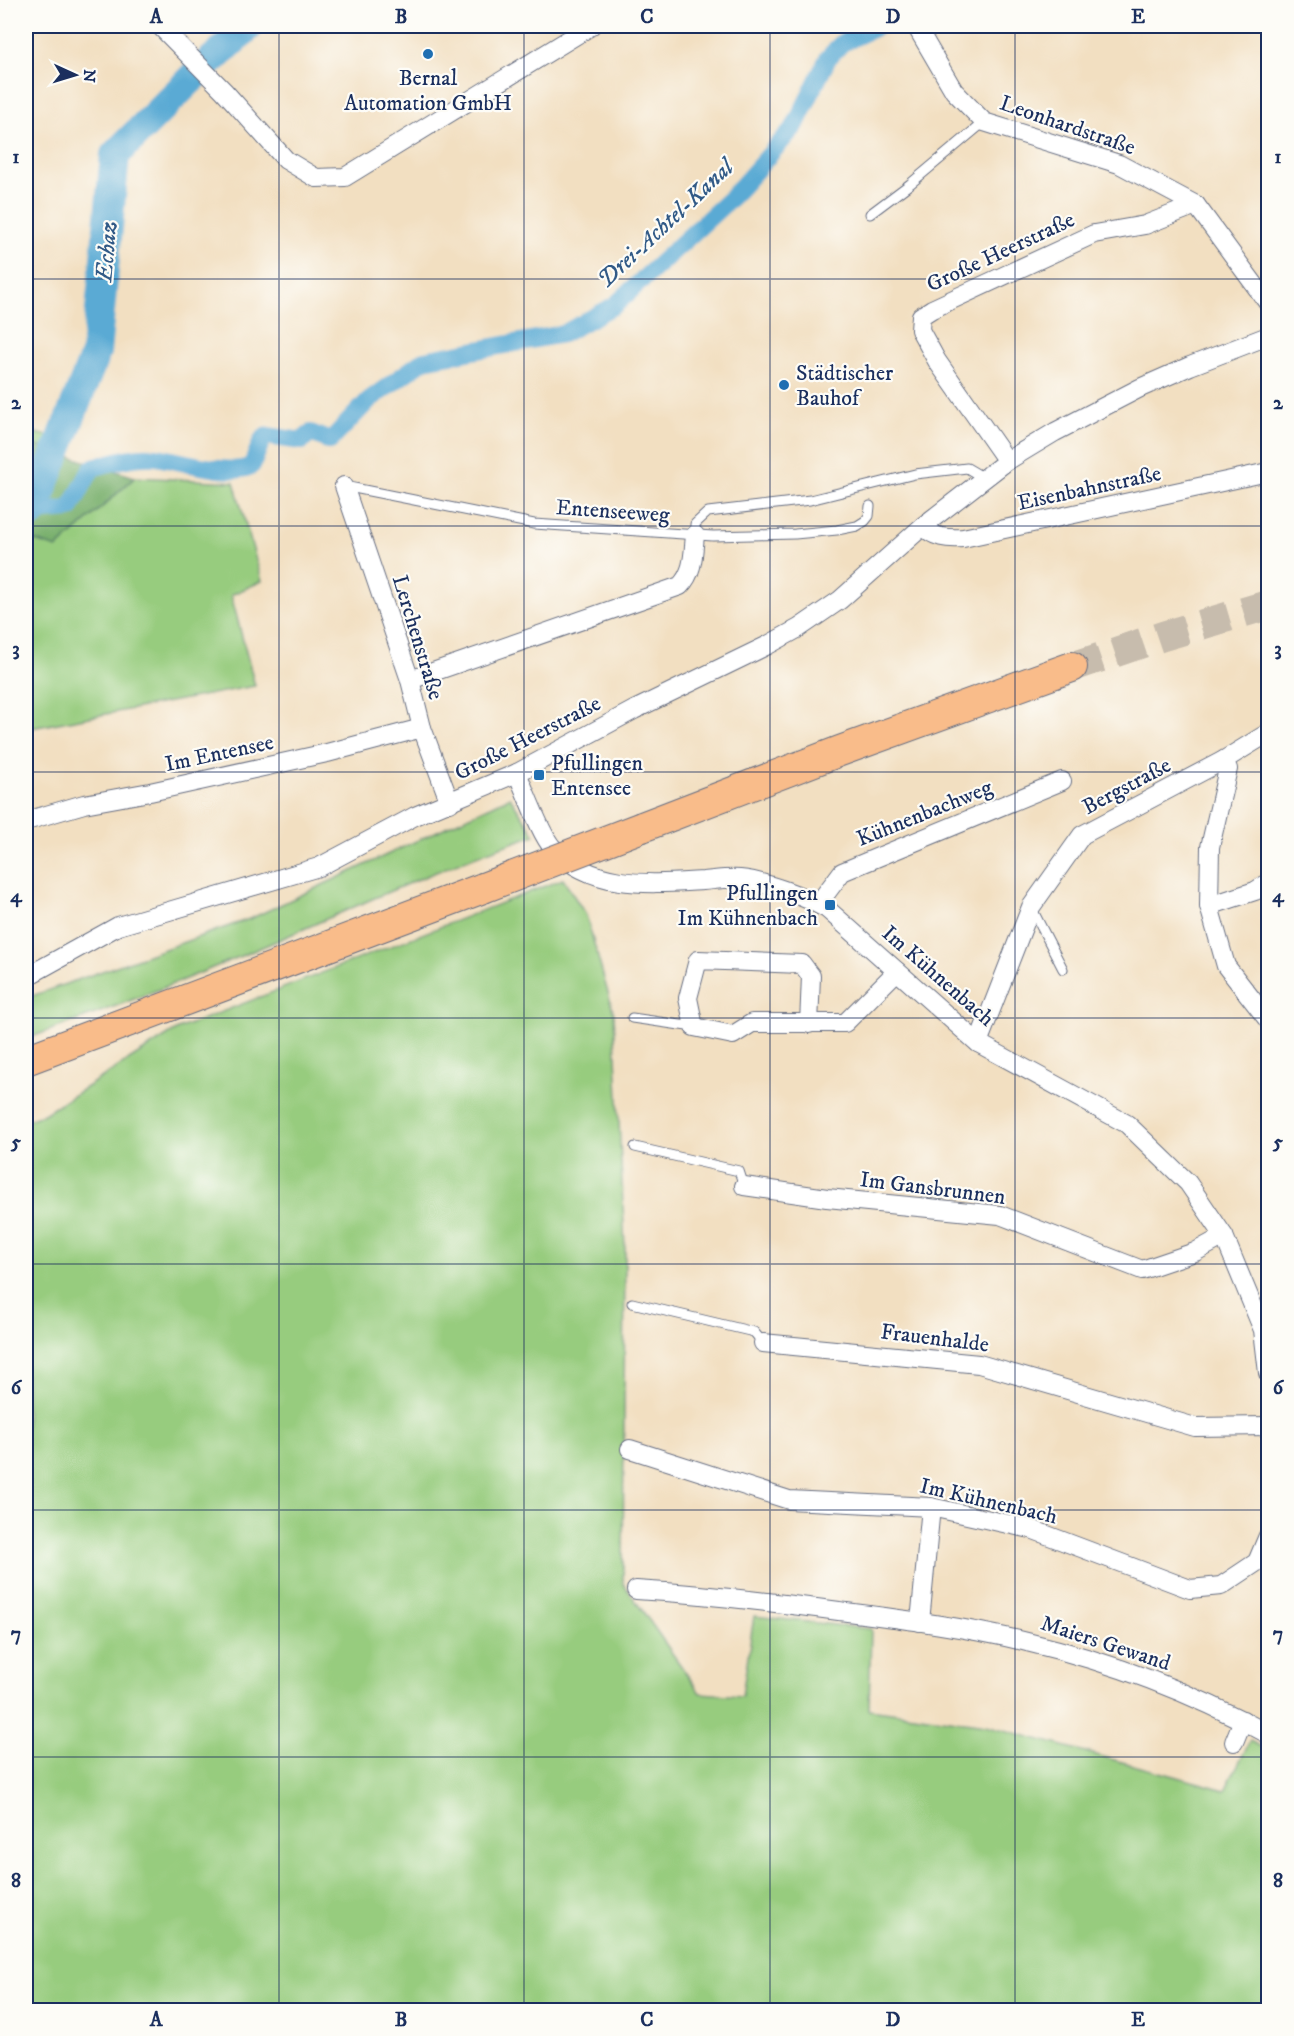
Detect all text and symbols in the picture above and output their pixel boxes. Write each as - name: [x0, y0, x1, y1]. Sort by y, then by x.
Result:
- text: A: [149, 5, 164, 30]
- text: B: [395, 5, 407, 30]
- text: C: [640, 5, 654, 30]
- text: D: [886, 5, 901, 30]
- text: E: [1131, 5, 1145, 30]
- north arrow: [45, 45, 105, 105]
- marker: Bernal Automation GmbH: [421, 47, 435, 61]
- place label: Bernal Automation GmbH: [344, 65, 512, 117]
- text: N: [79, 69, 99, 83]
- street label: Leonhardstraße: [996, 90, 1139, 161]
- text: 1: [12, 145, 20, 170]
- text: 1: [1274, 145, 1282, 170]
- water label: Drei-Achtel-Kanal: [591, 151, 742, 295]
- street label: Große Heerstraße: [922, 206, 1079, 298]
- water label: Echaz: [89, 220, 125, 285]
- place label: Städtischer Bauhof: [796, 360, 894, 412]
- marker: Städtischer Bauhof: [777, 378, 791, 392]
- text: 2: [11, 391, 22, 416]
- text: 2: [1273, 391, 1284, 416]
- street label: Eisenbahnstraße: [1015, 460, 1164, 517]
- street label: Entenseeweg: [555, 494, 671, 529]
- street label: Lerchenstraße: [386, 572, 449, 703]
- text: 3: [12, 637, 20, 662]
- text: 3: [1274, 637, 1282, 662]
- street label: Große Heerstraße: [450, 690, 605, 787]
- street label: Im Entensee: [162, 729, 276, 778]
- place label: Pfullingen Entensee: [551, 750, 644, 802]
- street label: Bergstraße: [1078, 752, 1176, 821]
- marker: Pfullingen Entensee: [532, 768, 546, 782]
- street label: Kühnenbachweg: [853, 774, 997, 853]
- place label: Pfullingen Im Kühnenbach: [678, 880, 819, 932]
- text: 4: [10, 884, 23, 909]
- text: 4: [1272, 884, 1285, 909]
- marker: Pfullingen Im Kühnenbach: [823, 898, 837, 912]
- street label: Im Kühnenbach: [876, 920, 1000, 1033]
- text: 5: [10, 1130, 21, 1155]
- text: 5: [1272, 1130, 1283, 1155]
- street label: Im Gansbrunnen: [858, 1166, 1008, 1211]
- street label: Frauenhalde: [879, 1318, 990, 1359]
- text: 6: [11, 1376, 23, 1401]
- text: 6: [1273, 1376, 1285, 1401]
- street label: Im Kühnenbach: [917, 1473, 1061, 1531]
- street label: Maiers Gewand: [1037, 1610, 1174, 1677]
- text: 7: [11, 1622, 21, 1647]
- text: 7: [1273, 1622, 1283, 1647]
- text: 8: [11, 1869, 21, 1894]
- text: 8: [1273, 1869, 1283, 1894]
- text: A: [149, 2008, 164, 2033]
- text: B: [395, 2008, 407, 2033]
- text: C: [640, 2008, 654, 2033]
- text: D: [886, 2008, 901, 2033]
- text: E: [1131, 2008, 1145, 2033]

